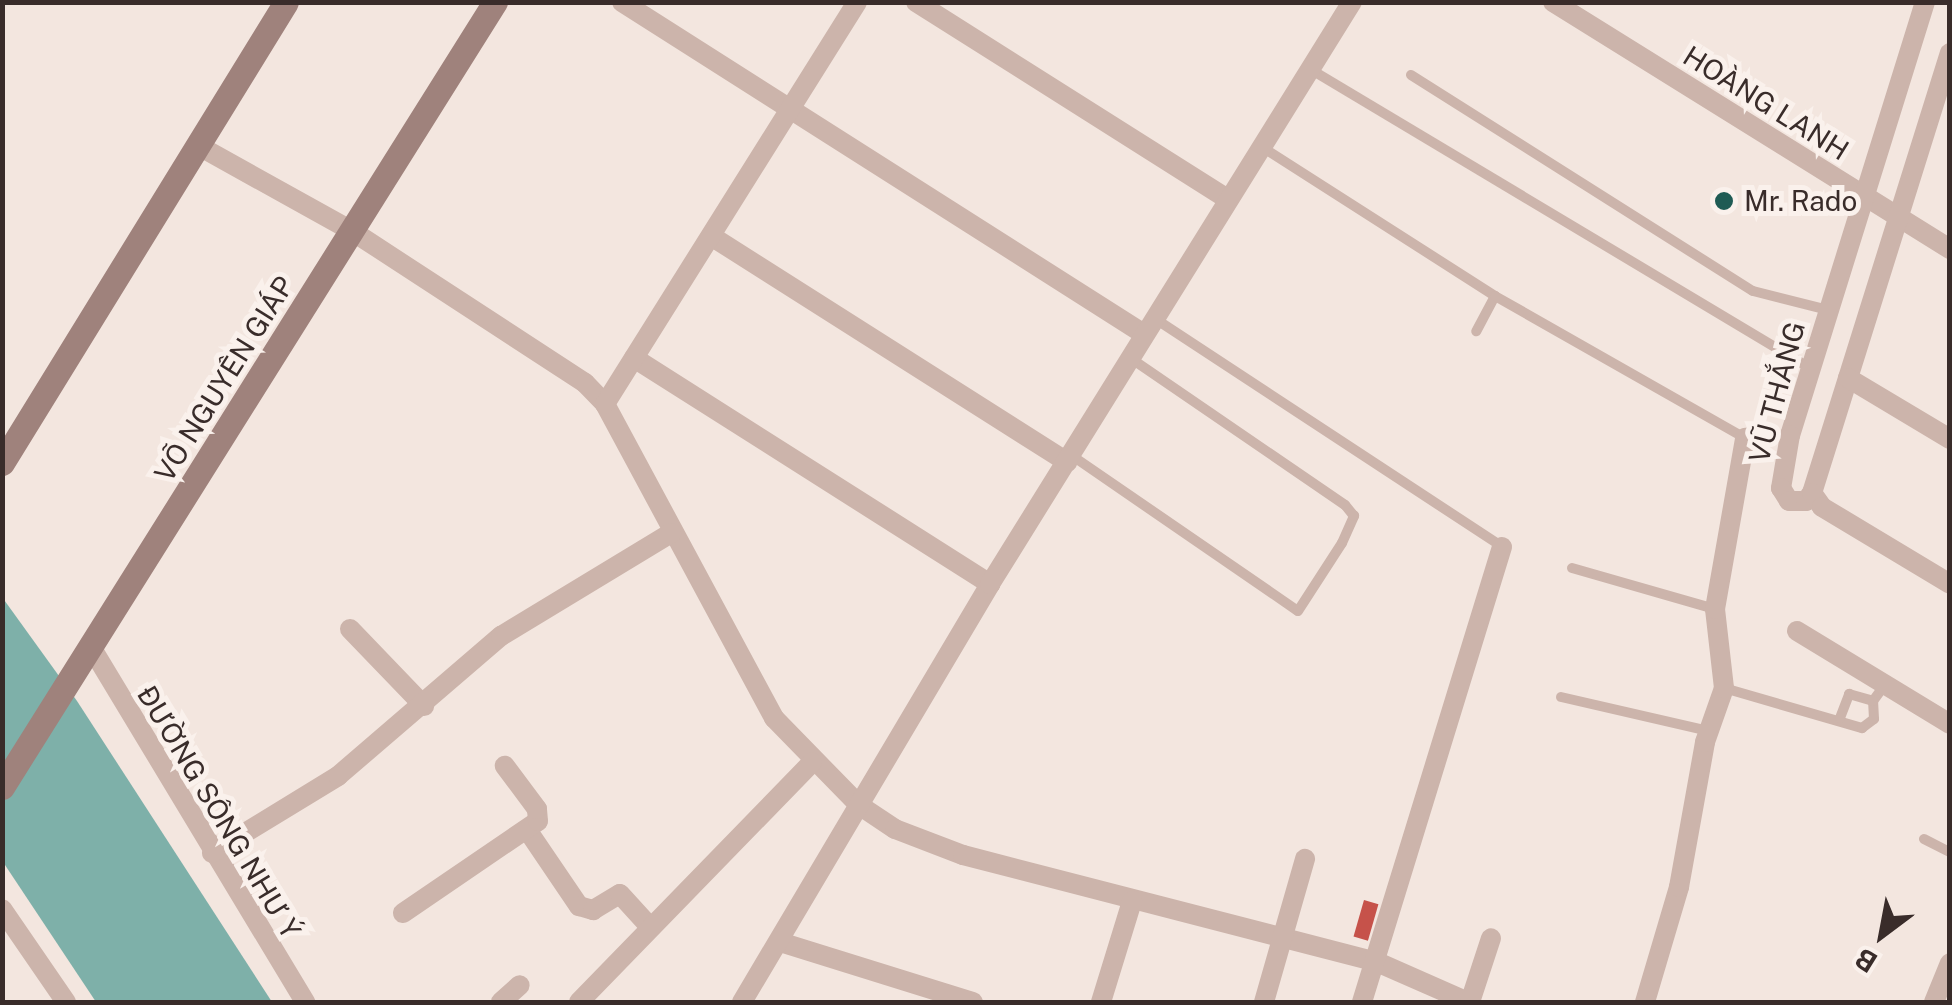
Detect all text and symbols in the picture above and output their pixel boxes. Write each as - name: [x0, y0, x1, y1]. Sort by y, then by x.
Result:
- street label: HOÀNG LANH: [1677, 39, 1855, 167]
- place label: Mr. Rado: [1744, 184, 1857, 218]
- marker: Mr. Rado: [1713, 190, 1735, 212]
- street label: VÕ NGUYÊN GIÁP: [147, 270, 301, 488]
- street label: VŨ THẮNG: [1742, 318, 1812, 466]
- street label: ĐƯỜNG SÔNG NHƯ Ý: [130, 679, 308, 945]
- north arrow: [1832, 885, 1932, 985]
- text: B: [1849, 942, 1883, 980]

